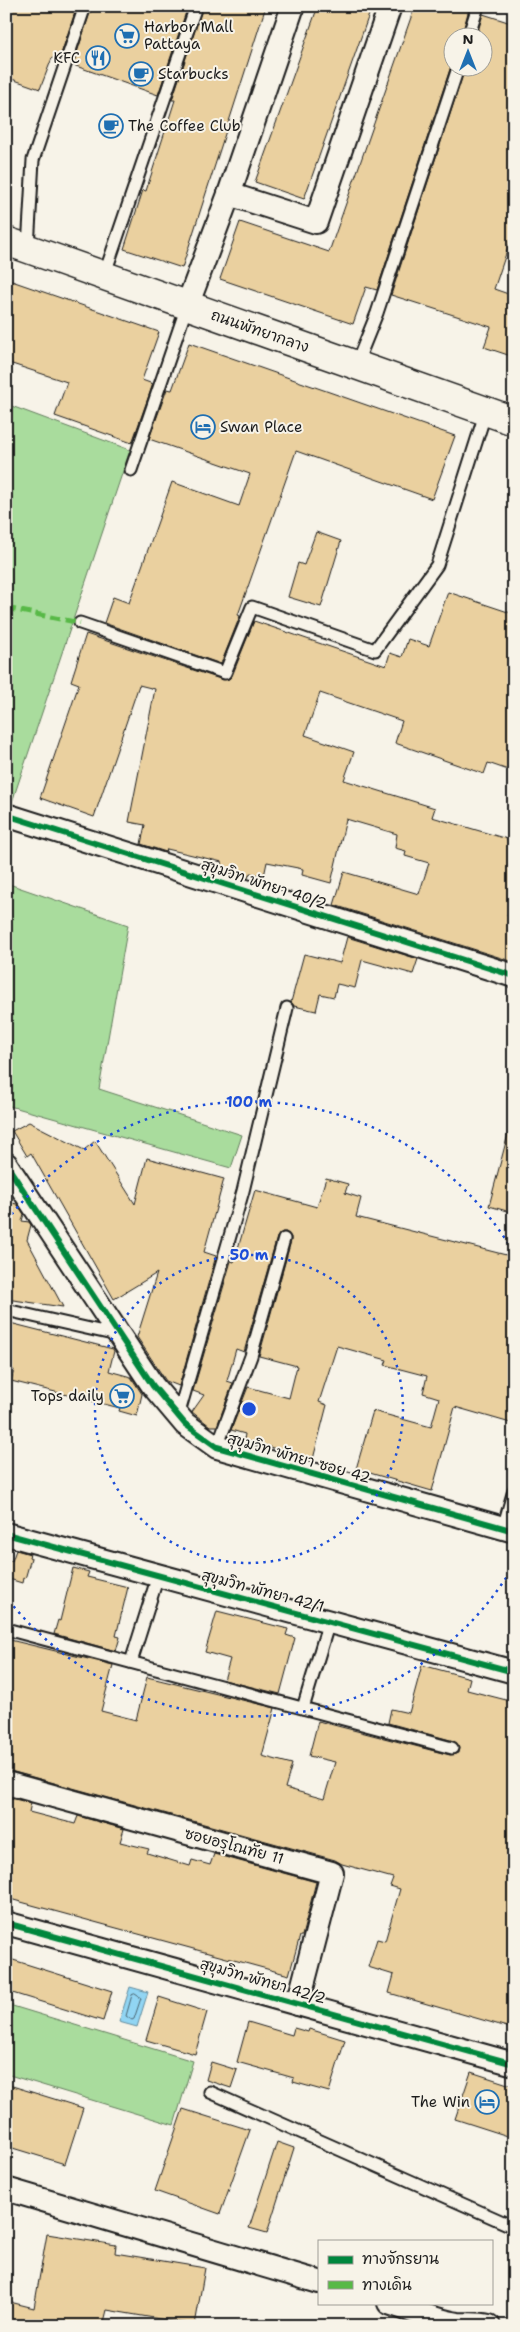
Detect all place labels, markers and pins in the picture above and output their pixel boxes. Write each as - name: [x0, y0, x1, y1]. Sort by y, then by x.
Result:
- place label: Harbor Mall Pattaya: [144, 17, 234, 54]
- supermarket icon: Harbor Mall Pattaya: [114, 23, 140, 49]
- restaurant icon: KFC: [85, 45, 111, 71]
- place label: KFC: [53, 48, 80, 68]
- cafe icon: Starbucks: [128, 61, 154, 87]
- place label: Starbucks: [158, 64, 229, 84]
- cafe icon: The Coffee Club: [98, 113, 124, 139]
- place label: The Coffee Club: [128, 116, 241, 136]
- hotel icon: Swan Place: [190, 414, 216, 440]
- place label: Swan Place: [220, 417, 302, 437]
- supermarket icon: Tops daily: [109, 1383, 135, 1409]
- place label: Tops daily: [31, 1386, 104, 1406]
- centre of rings: [240, 1400, 258, 1418]
- hotel icon: The Win: [474, 2089, 500, 2115]
- place label: The Win: [411, 2092, 470, 2112]

